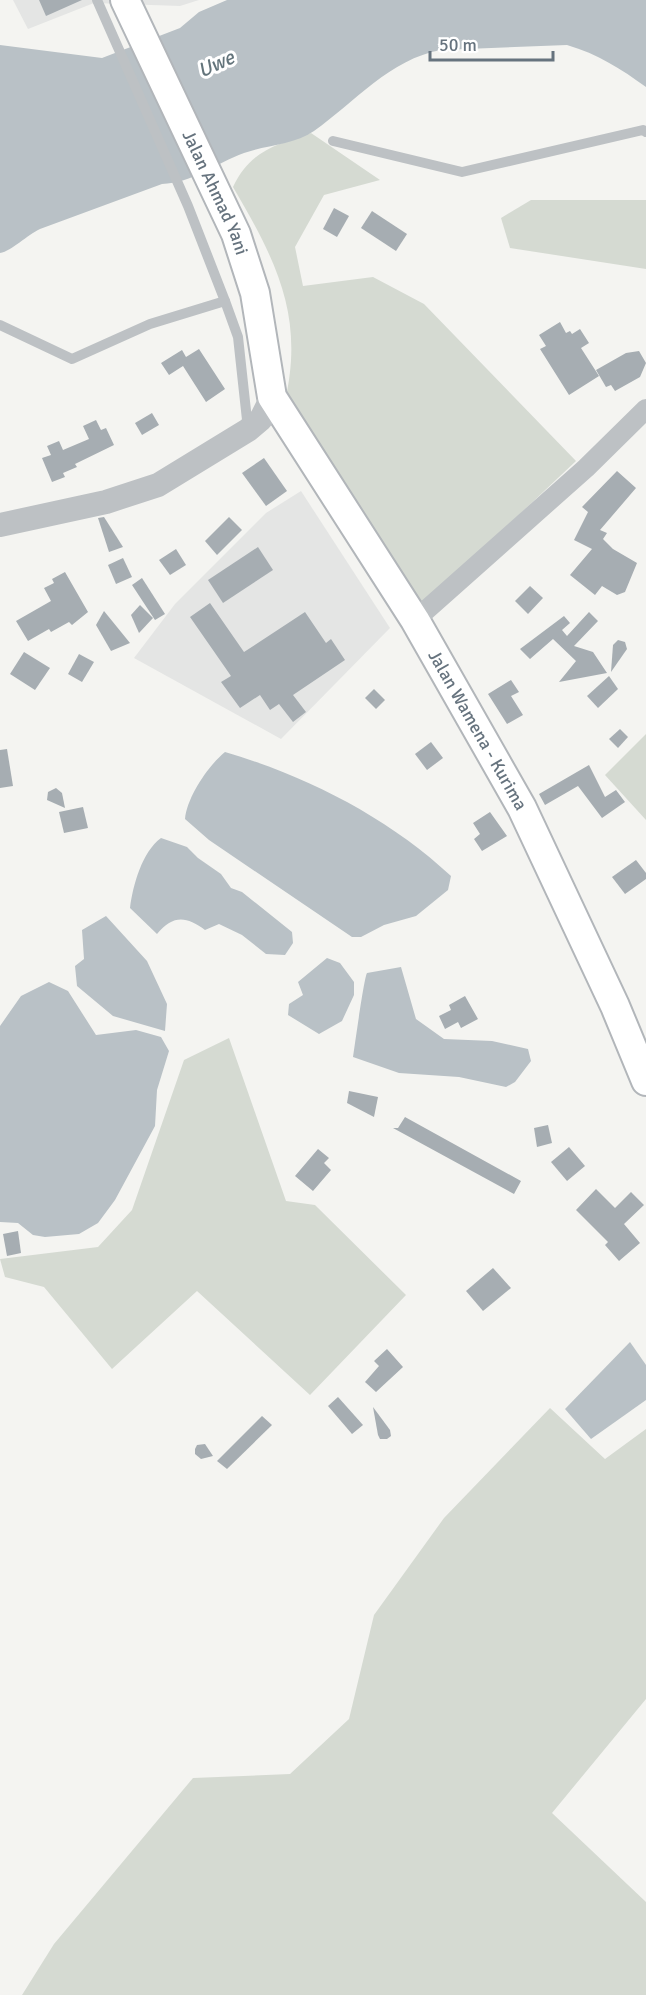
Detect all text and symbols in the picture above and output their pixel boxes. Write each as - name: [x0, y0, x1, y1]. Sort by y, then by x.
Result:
- scale bar: [430, 24, 553, 62]
- text: 50 m: [439, 34, 477, 56]
- water label: Uwe: [194, 44, 239, 83]
- street label: Jalan Ahmad Yani: [177, 127, 253, 258]
- street label: Jalan Wamena - Kurima: [423, 646, 532, 814]

